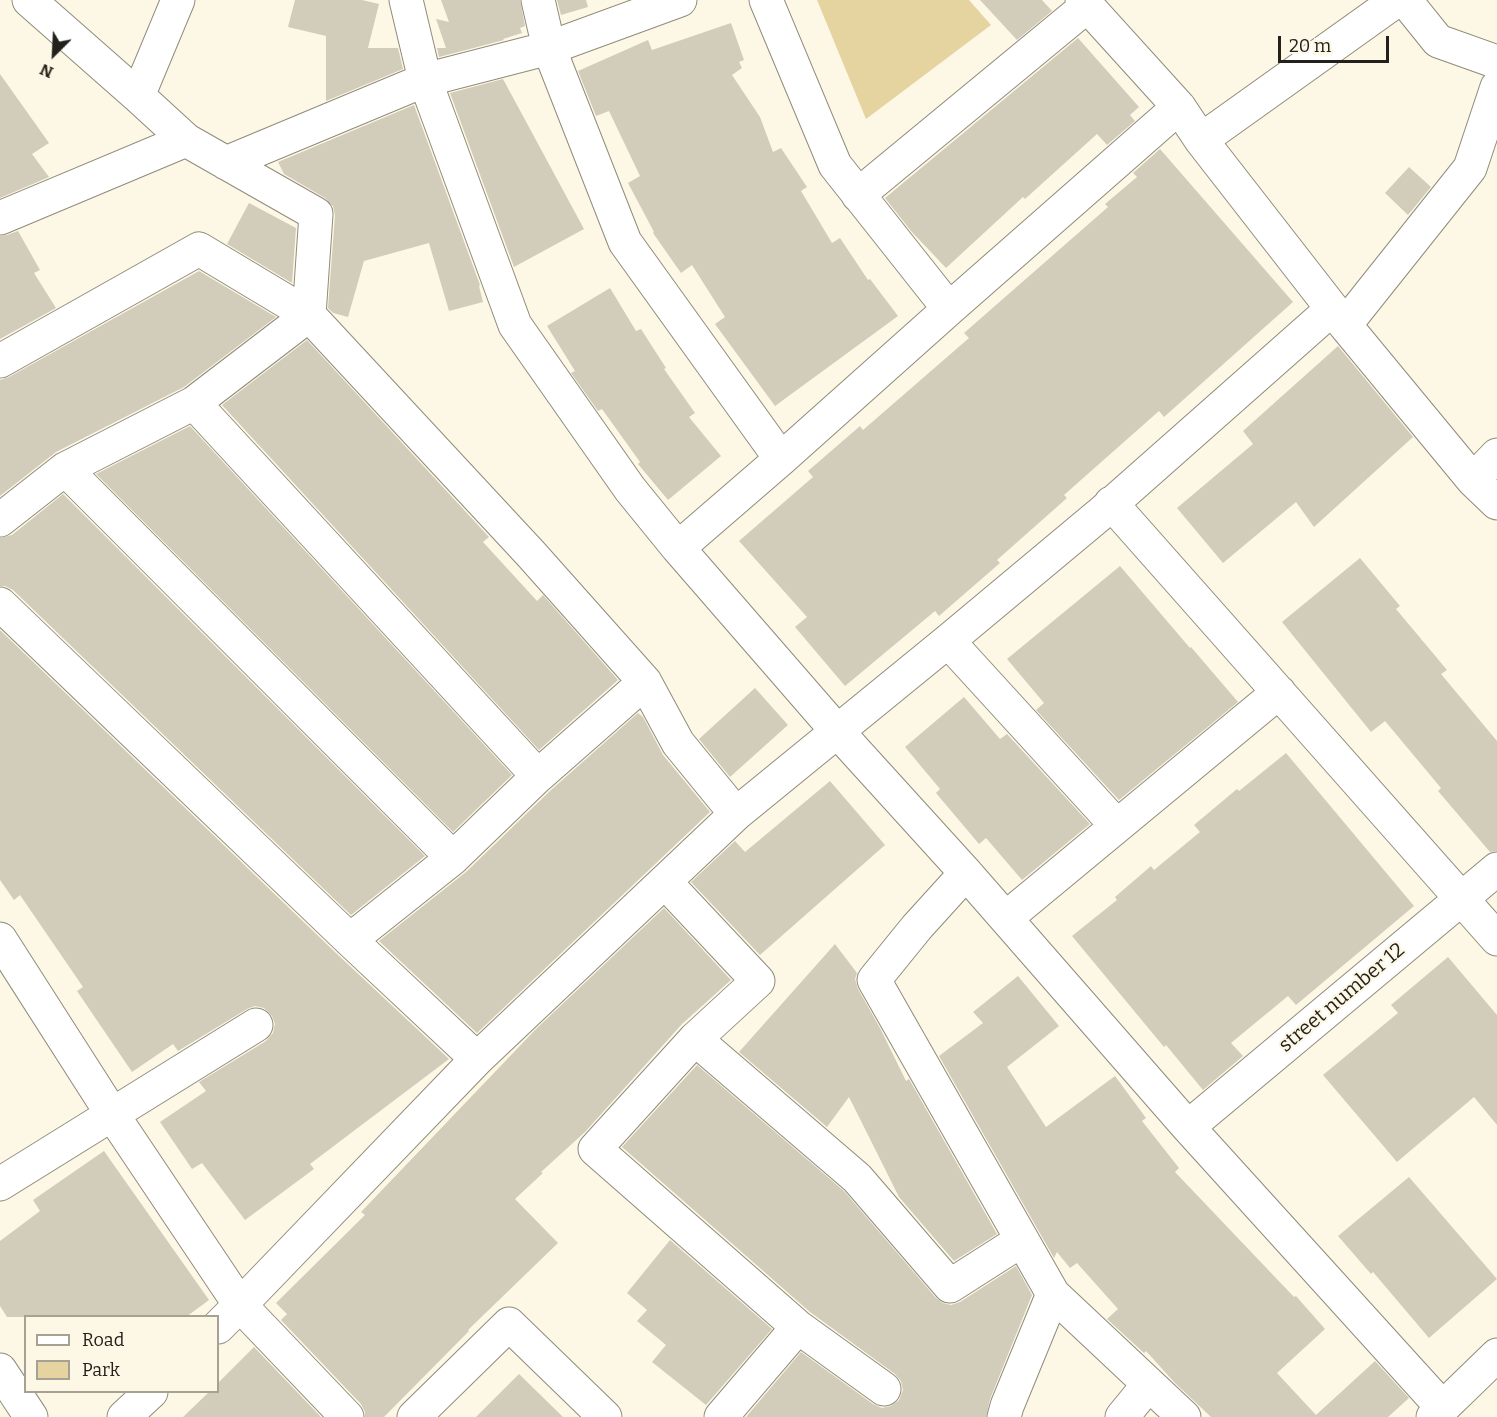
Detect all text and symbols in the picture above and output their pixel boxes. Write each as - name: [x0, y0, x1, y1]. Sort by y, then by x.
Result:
- north arrow: [24, 24, 84, 84]
- scale bar: [1281, 24, 1392, 62]
- text: 20 m: [1289, 35, 1331, 57]
- text: N: [37, 60, 56, 82]
- street label: street number 12: [1274, 938, 1410, 1058]
- legend: [24, 1315, 219, 1393]
- text: Road: [82, 1329, 124, 1351]
- text: Park: [82, 1359, 120, 1381]

